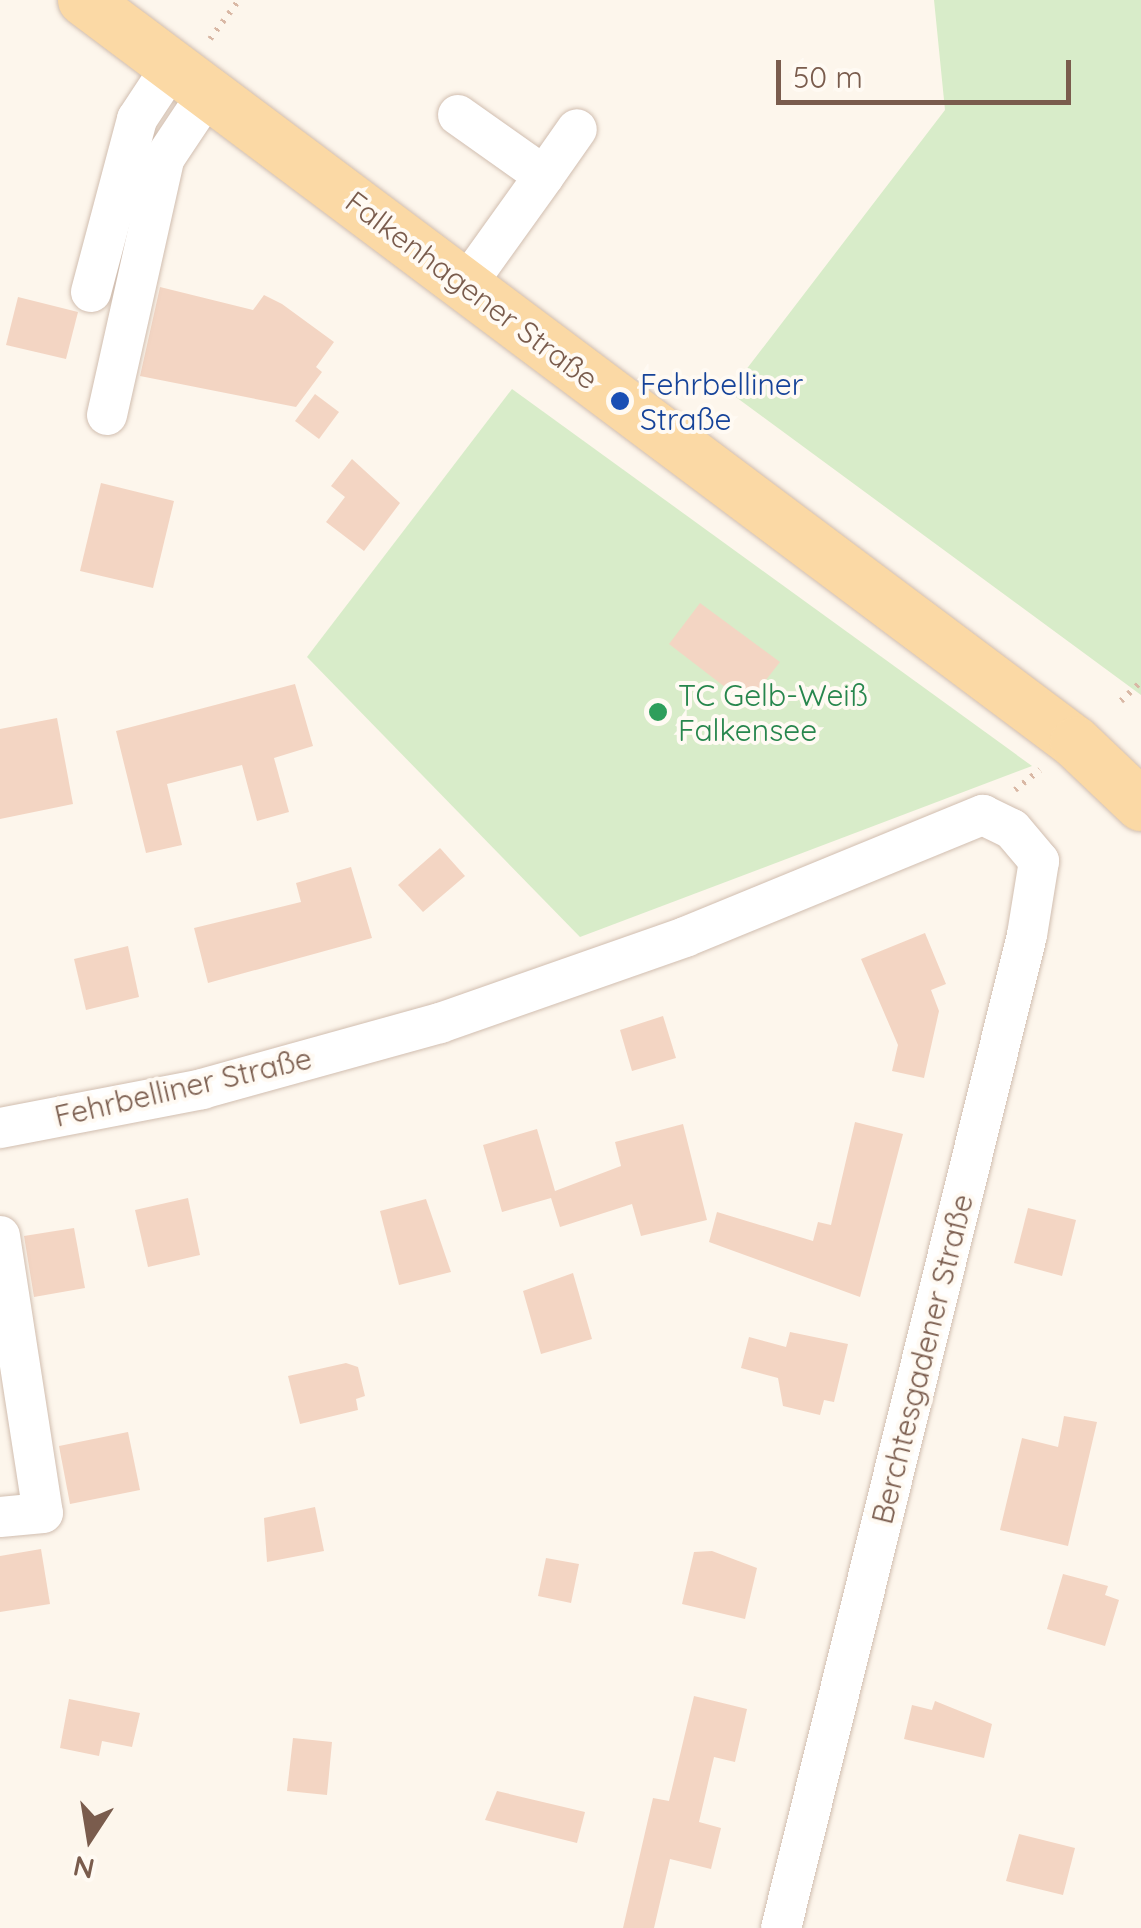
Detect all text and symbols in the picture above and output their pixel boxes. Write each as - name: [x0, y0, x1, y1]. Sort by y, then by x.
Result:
- scale bar: [781, 40, 1076, 102]
- text: 50 m: [793, 58, 863, 96]
- street label: Falkenhagener Straße: [339, 183, 605, 397]
- place label: Fehrbelliner Straße: [640, 366, 803, 436]
- marker: Fehrbelliner Straße: [609, 390, 631, 412]
- place label: TC Gelb-Weiß Falkensee: [678, 677, 868, 748]
- marker: TC Gelb-Weiß Falkensee: [647, 701, 669, 723]
- street label: Fehrbelliner Straße: [51, 1040, 315, 1134]
- street label: Berchtesgadener Straße: [864, 1190, 980, 1528]
- north arrow: [40, 1788, 140, 1888]
- text: N: [70, 1849, 97, 1887]

